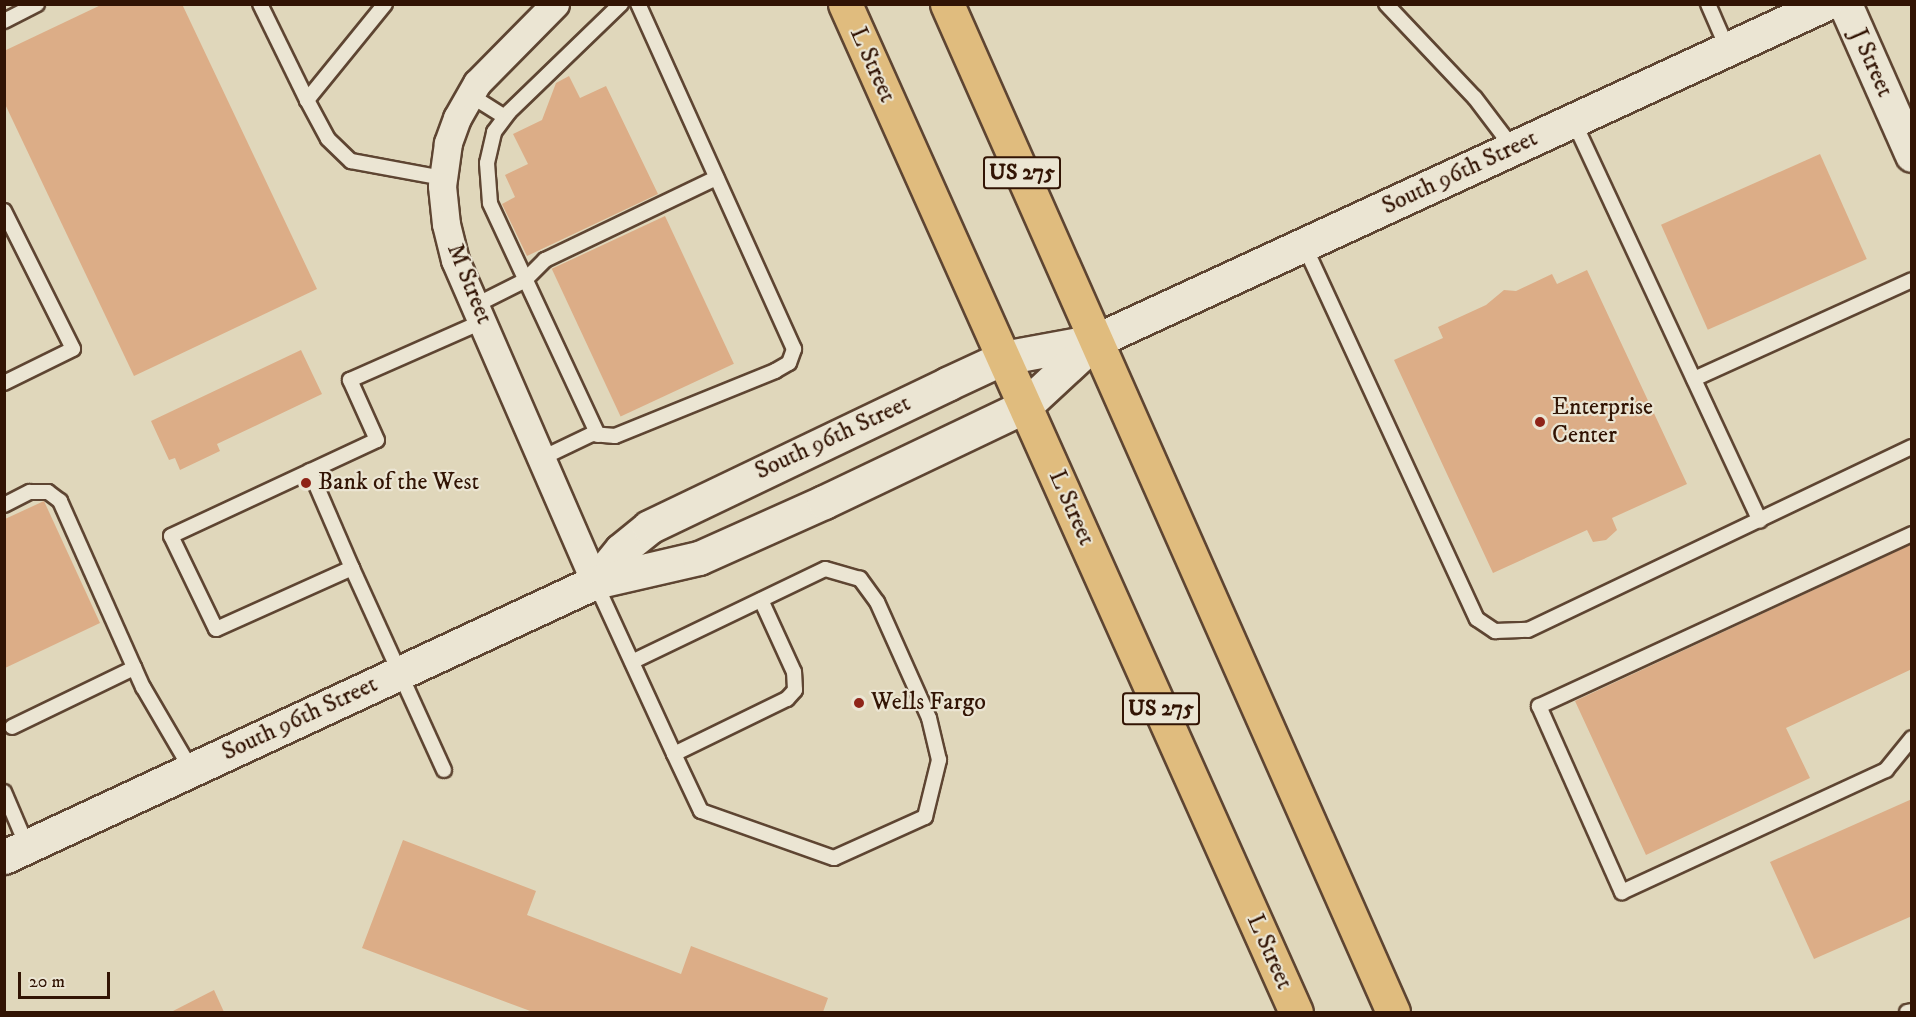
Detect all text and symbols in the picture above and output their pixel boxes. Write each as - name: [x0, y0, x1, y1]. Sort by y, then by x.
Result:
- street label: L Street: [843, 23, 901, 107]
- street label: J Street: [1843, 24, 1899, 102]
- street label: South 96th Street: [1378, 124, 1542, 222]
- road number: US 275: [983, 154, 1061, 192]
- street label: M Street: [440, 240, 498, 328]
- street label: South 96th Street: [751, 389, 915, 487]
- place label: Enterprise Center: [1552, 394, 1653, 450]
- marker: Enterprise Center: [1533, 415, 1547, 429]
- street label: L Street: [1042, 466, 1100, 550]
- place label: Bank of the West: [318, 469, 479, 497]
- marker: Bank of the West: [299, 476, 313, 490]
- street label: South 96th Street: [218, 670, 382, 768]
- place label: Wells Fargo: [871, 689, 986, 717]
- road number: US 275: [1122, 690, 1200, 728]
- marker: Wells Fargo: [852, 696, 866, 710]
- street label: L Street: [1240, 910, 1298, 994]
- scale bar: [21, 960, 112, 998]
- text: 20 m: [29, 971, 65, 993]

